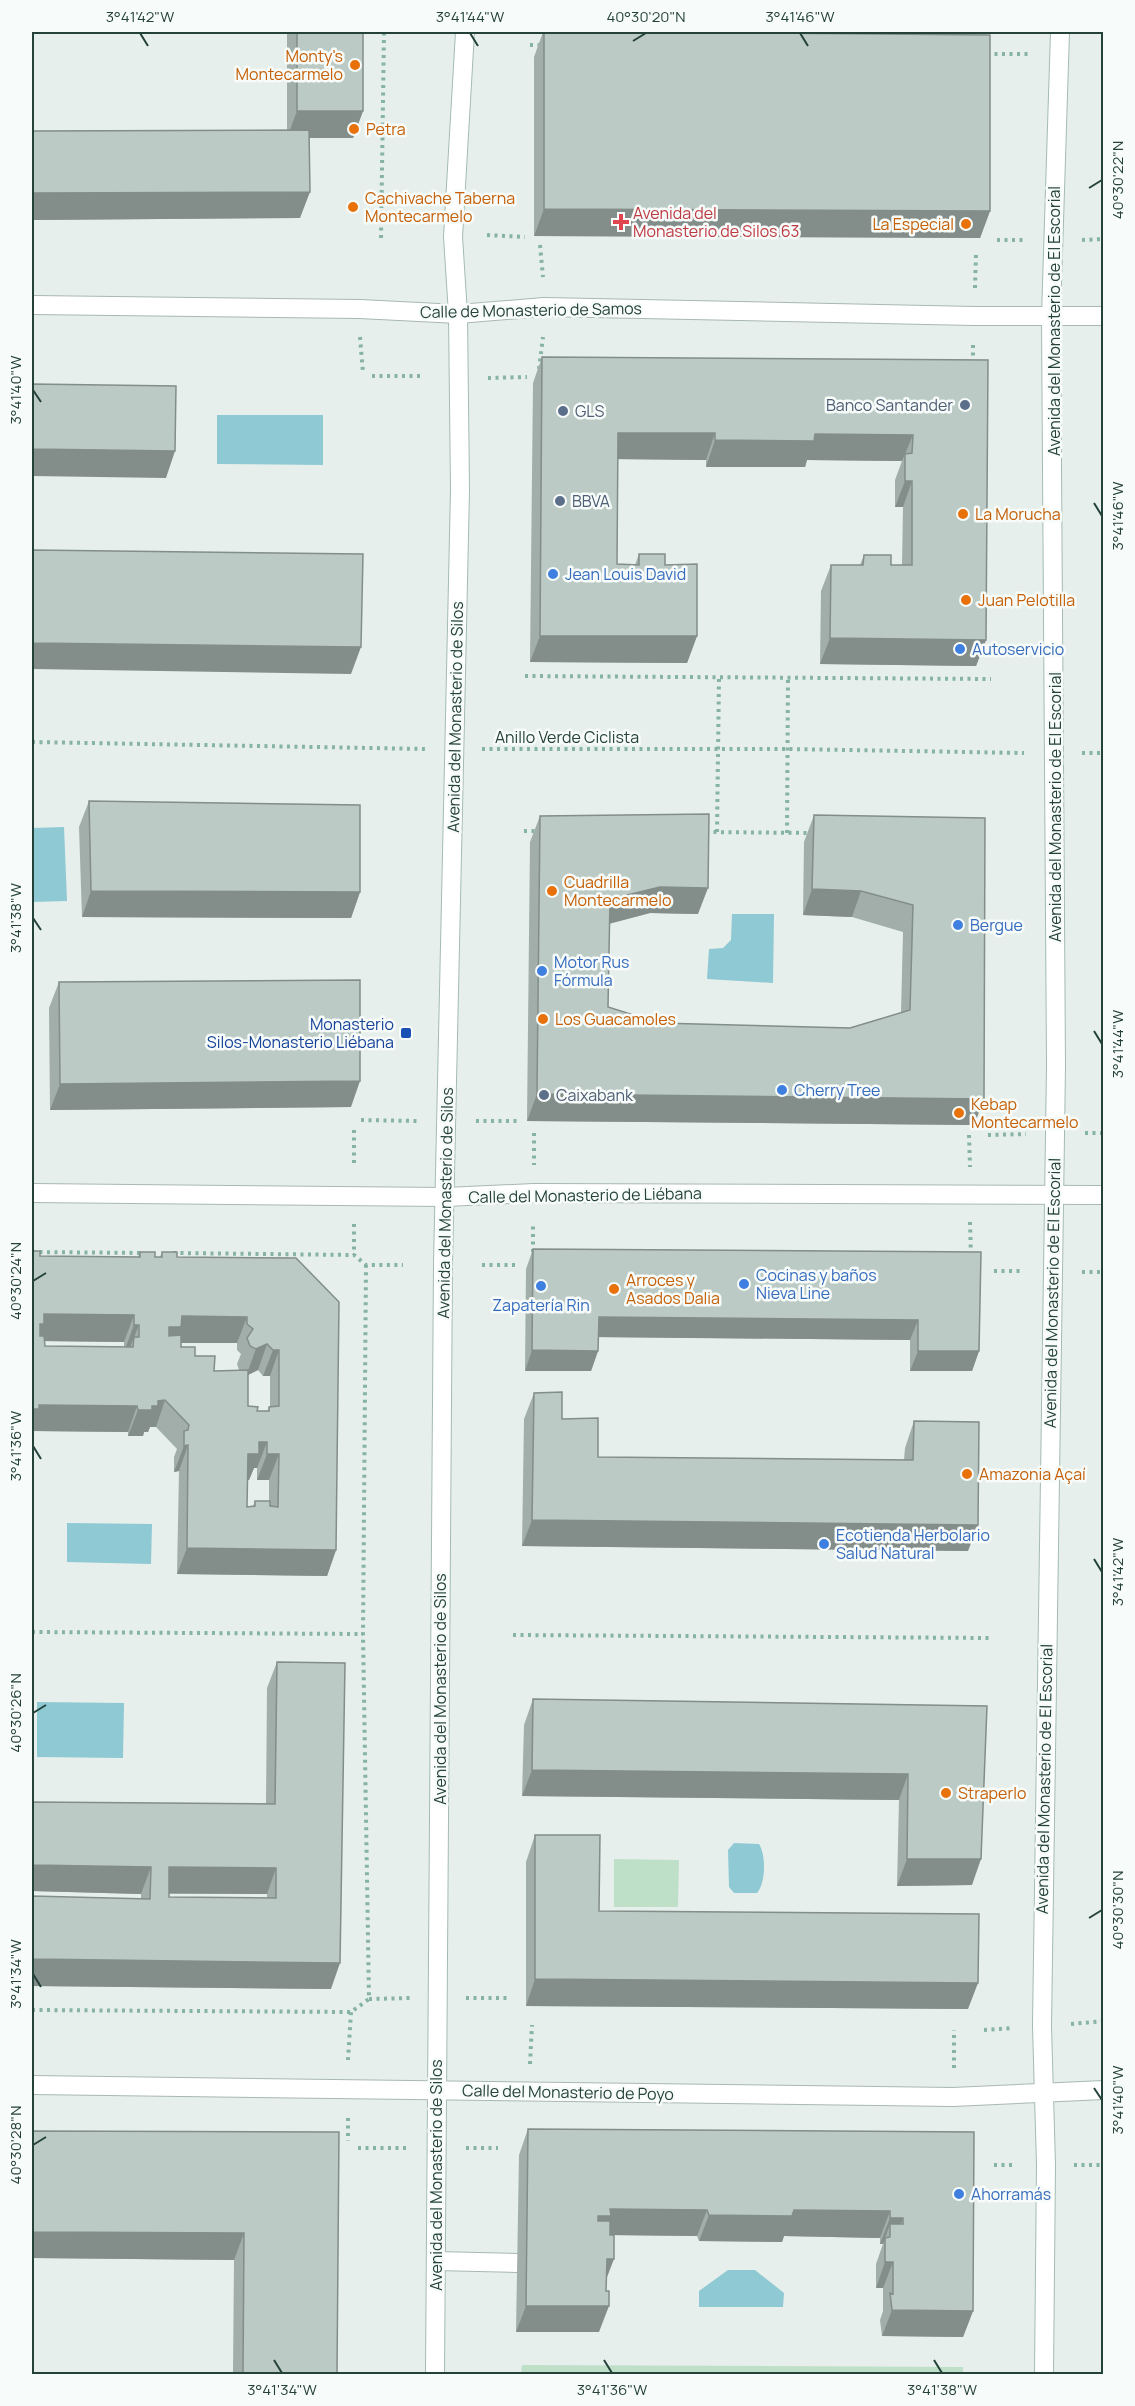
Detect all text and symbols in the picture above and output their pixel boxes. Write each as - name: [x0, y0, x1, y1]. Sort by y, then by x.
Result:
- text: 3°41'42"W: [106, 6, 174, 27]
- text: 3°41'44"W: [436, 6, 504, 27]
- text: 40°30'20"N: [606, 6, 686, 27]
- text: 3°41'46"W: [765, 6, 835, 27]
- place label: Monty's Montecarmelo: [236, 45, 343, 85]
- marker: Monty's Montecarmelo: [348, 58, 362, 72]
- place label: Petra: [366, 118, 406, 140]
- marker: Petra: [347, 122, 361, 136]
- text: 40°30'22"N: [1107, 141, 1128, 219]
- street label: Avenida del Monasterio de El Escorial: [1043, 186, 1065, 456]
- place label: Cachivache Taberna Montecarmelo: [365, 187, 515, 227]
- marker: Cachivache Taberna Montecarmelo: [346, 200, 360, 214]
- place label: Avenida del Monasterio de Silos 63: [633, 202, 799, 242]
- place label: La Especial: [872, 213, 954, 235]
- marker: Avenida del Monasterio de Silos 63: [614, 215, 628, 229]
- marker: La Especial: [959, 217, 973, 231]
- street label: Calle de Monasterio de Samos: [420, 297, 642, 323]
- text: 3°41'40"W: [5, 355, 26, 425]
- place label: Banco Santander: [826, 394, 953, 416]
- marker: Banco Santander: [958, 398, 972, 412]
- place label: GLS: [575, 400, 604, 422]
- marker: GLS: [556, 404, 570, 418]
- text: 3°41'46"W: [1107, 481, 1128, 551]
- place label: BBVA: [572, 490, 610, 512]
- marker: BBVA: [553, 494, 567, 508]
- place label: La Morucha: [975, 503, 1061, 525]
- marker: La Morucha: [956, 507, 970, 521]
- place label: Jean Louis David: [565, 563, 686, 585]
- marker: Jean Louis David: [546, 567, 560, 581]
- place label: Juan Pelotilla: [978, 589, 1075, 611]
- marker: Juan Pelotilla: [959, 593, 973, 607]
- street label: Avenida del Monasterio de Silos: [442, 601, 468, 833]
- place label: Autoservicio: [972, 638, 1064, 660]
- marker: Autoservicio: [953, 642, 967, 656]
- street label: Avenida del Monasterio de El Escorial: [1044, 672, 1066, 942]
- street label: Anillo Verde Ciclista: [495, 726, 639, 748]
- place label: Cuadrilla Montecarmelo: [564, 871, 671, 911]
- text: 3°41'38"W: [5, 883, 26, 953]
- marker: Cuadrilla Montecarmelo: [545, 884, 559, 898]
- place label: Bergue: [970, 914, 1023, 936]
- marker: Bergue: [951, 918, 965, 932]
- place label: Motor Rus Fórmula: [554, 951, 629, 991]
- marker: Motor Rus Fórmula: [535, 964, 549, 978]
- place label: Los Guacamoles: [555, 1008, 676, 1030]
- text: 3°41'44"W: [1107, 1010, 1128, 1078]
- marker: Los Guacamoles: [536, 1012, 550, 1026]
- place label: Monasterio Silos-Monasterio Liébana: [207, 1013, 394, 1053]
- marker: Monasterio Silos-Monasterio Liébana: [399, 1026, 413, 1040]
- place label: Cherry Tree: [794, 1079, 880, 1101]
- marker: Cherry Tree: [775, 1083, 789, 1097]
- place label: Caixabank: [556, 1084, 634, 1106]
- street label: Avenida del Monasterio de Silos: [432, 1087, 458, 1319]
- marker: Caixabank: [537, 1088, 551, 1102]
- place label: Kebap Montecarmelo: [971, 1093, 1078, 1133]
- marker: Kebap Montecarmelo: [952, 1106, 966, 1120]
- street label: Avenida del Monasterio de El Escorial: [1039, 1158, 1065, 1428]
- street label: Calle del Monasterio de Liébana: [468, 1182, 702, 1208]
- text: 40°30'24"N: [5, 1242, 26, 1320]
- place label: Cocinas y baños Nieva Line: [756, 1264, 877, 1304]
- place label: Arroces y Asados Dalia: [626, 1269, 720, 1309]
- marker: Cocinas y baños Nieva Line: [737, 1277, 751, 1291]
- marker: Zapatería Rin: [534, 1279, 548, 1293]
- marker: Arroces y Asados Dalia: [607, 1282, 621, 1296]
- place label: Zapatería Rin: [492, 1294, 590, 1316]
- text: 3°41'36"W: [5, 1411, 26, 1481]
- place label: Amazonia Açaí: [979, 1463, 1086, 1485]
- marker: Amazonia Açaí: [960, 1467, 974, 1481]
- place label: Ecotienda Herbolario Salud Natural: [836, 1524, 990, 1564]
- marker: Ecotienda Herbolario Salud Natural: [817, 1537, 831, 1551]
- text: 3°41'42"W: [1107, 1538, 1128, 1606]
- street label: Avenida del Monasterio de Silos: [429, 1573, 451, 1805]
- street label: Avenida del Monasterio de El Escorial: [1031, 1644, 1057, 1914]
- text: 40°30'26"N: [5, 1673, 26, 1753]
- place label: Straperlo: [958, 1782, 1026, 1804]
- marker: Straperlo: [939, 1786, 953, 1800]
- text: 40°30'30"N: [1107, 1871, 1128, 1949]
- text: 3°41'34"W: [5, 1939, 26, 2009]
- street label: Avenida del Monasterio de Silos: [425, 2059, 447, 2291]
- text: 3°41'40"W: [1107, 2065, 1128, 2135]
- street label: Calle del Monasterio de Poyo: [462, 2079, 674, 2105]
- text: 40°30'28"N: [5, 2106, 26, 2184]
- place label: Ahorramás: [971, 2183, 1051, 2205]
- marker: Ahorramás: [952, 2187, 966, 2201]
- text: 3°41'34"W: [247, 2379, 317, 2400]
- text: 3°41'36"W: [577, 2379, 647, 2400]
- text: 3°41'38"W: [907, 2379, 977, 2400]

